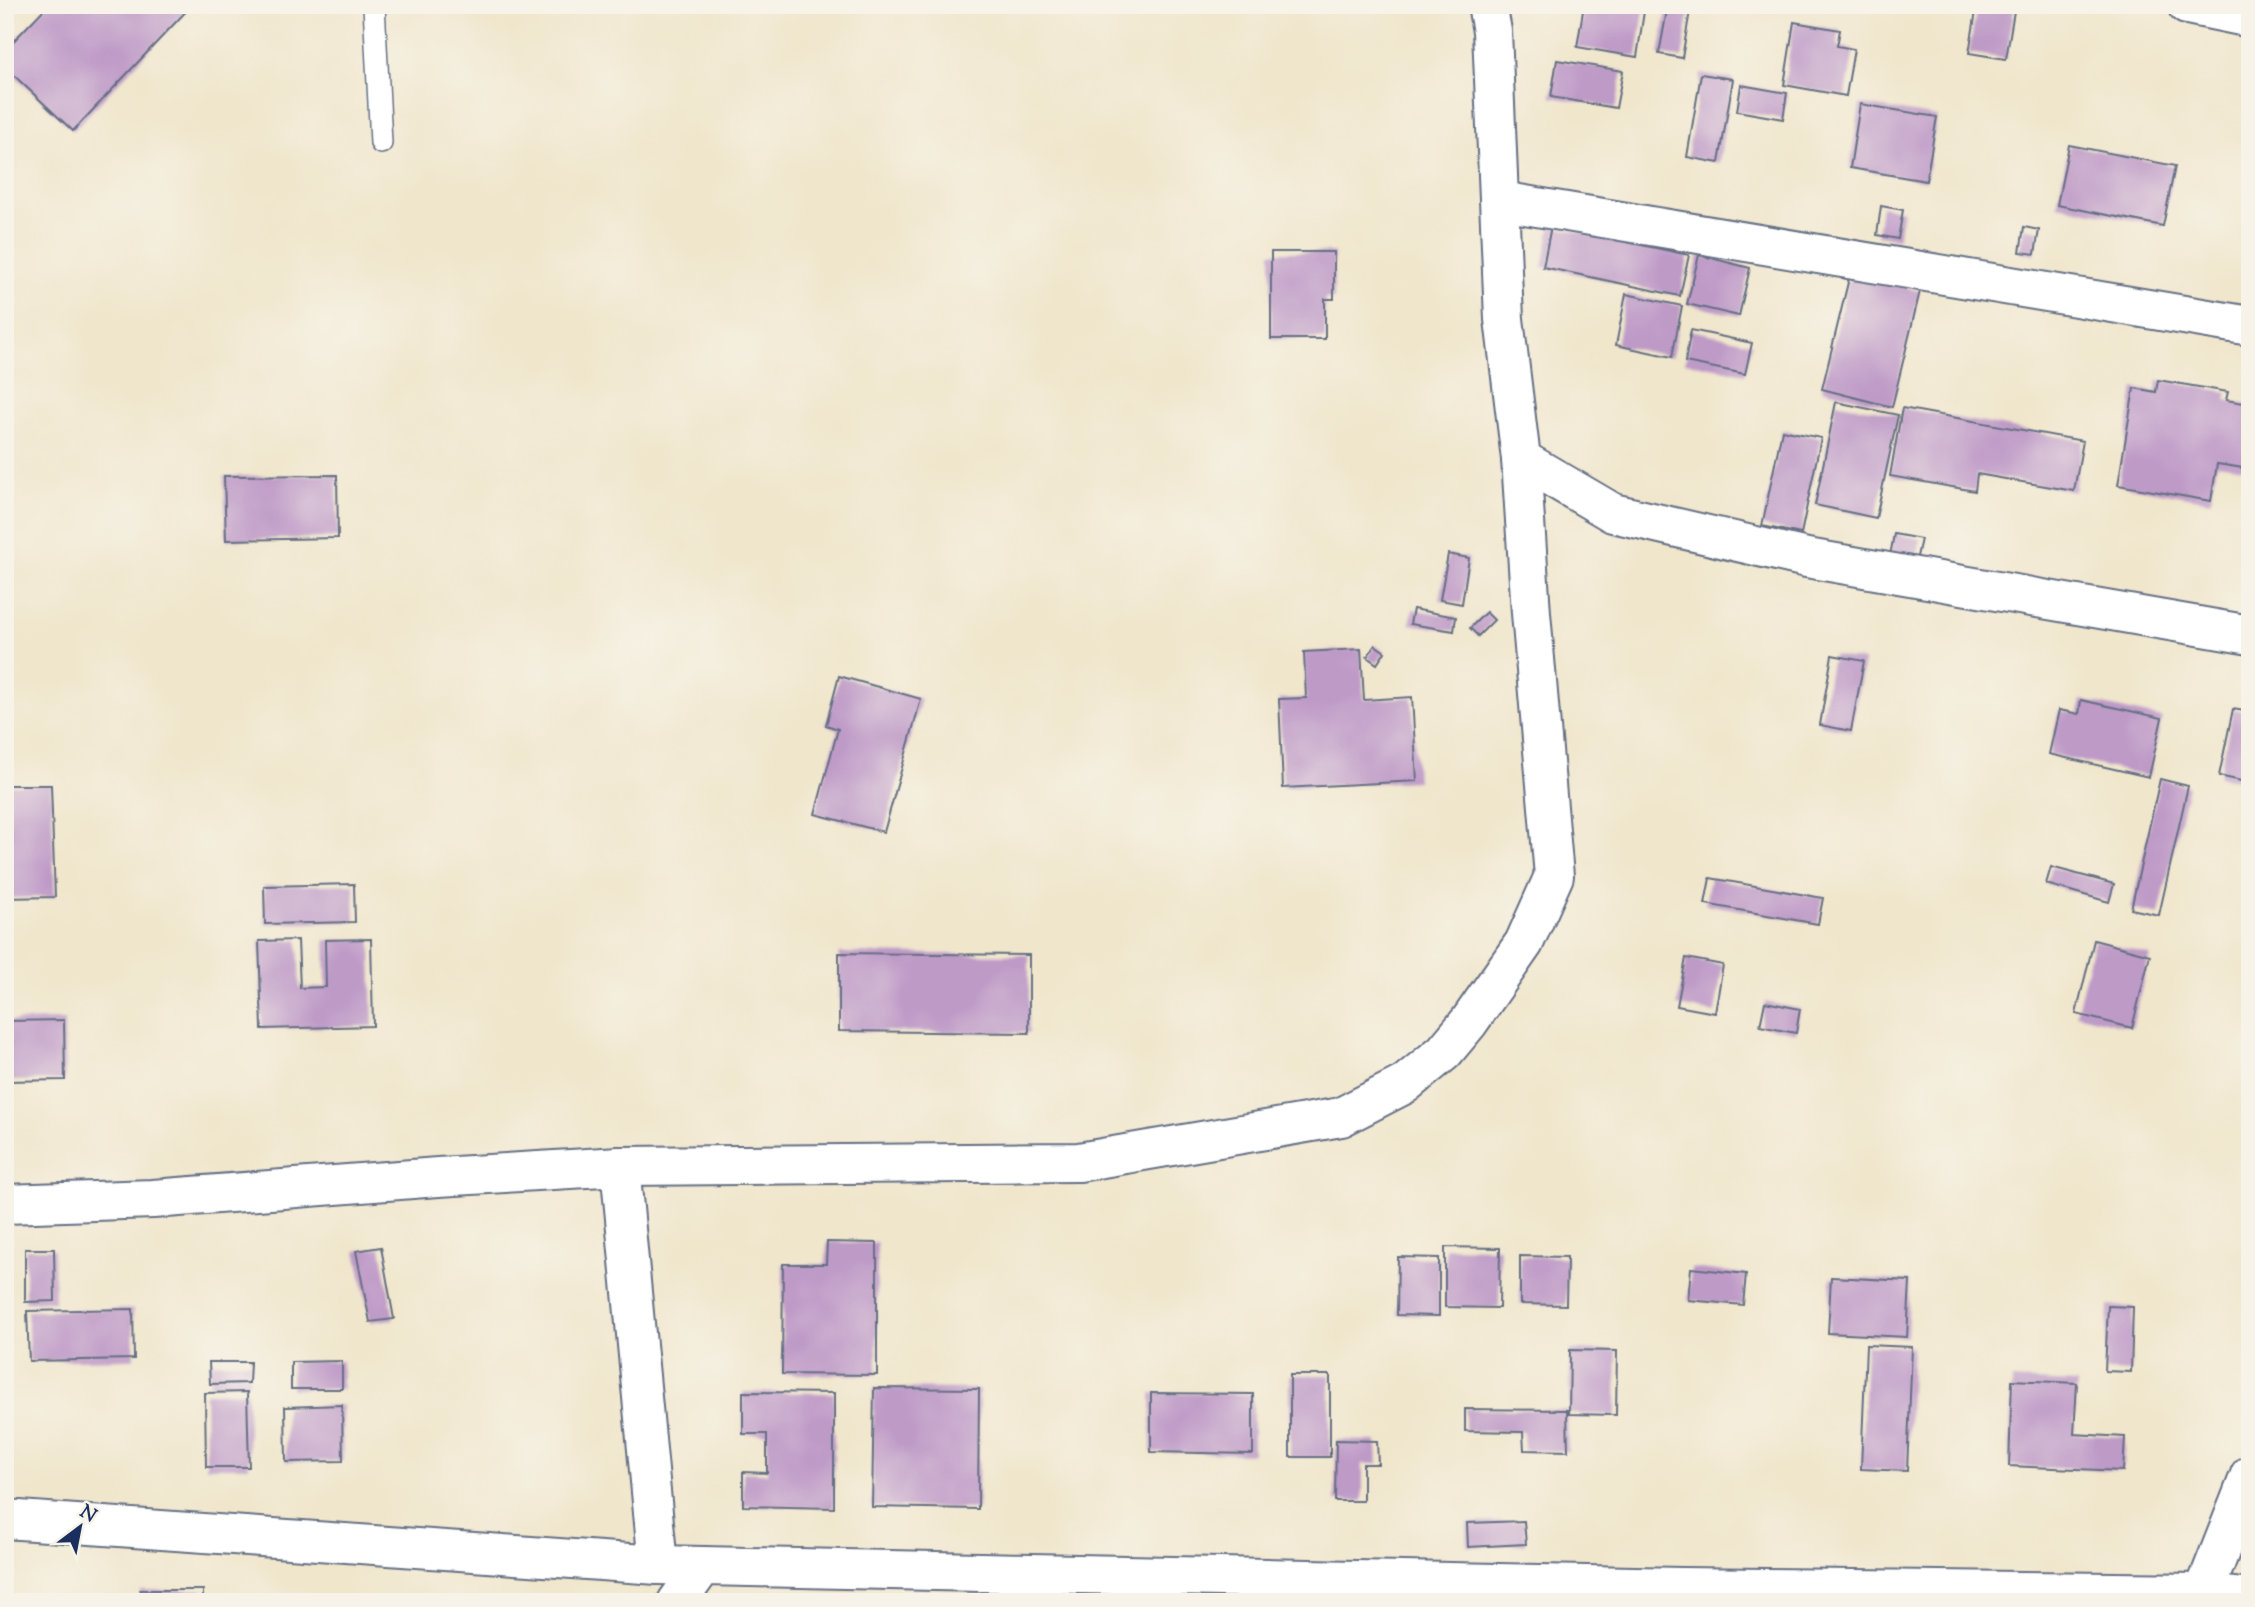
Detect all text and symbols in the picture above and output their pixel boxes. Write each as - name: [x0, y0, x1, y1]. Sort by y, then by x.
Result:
- north arrow: [46, 1492, 116, 1562]
- text: N: [74, 1499, 101, 1530]

